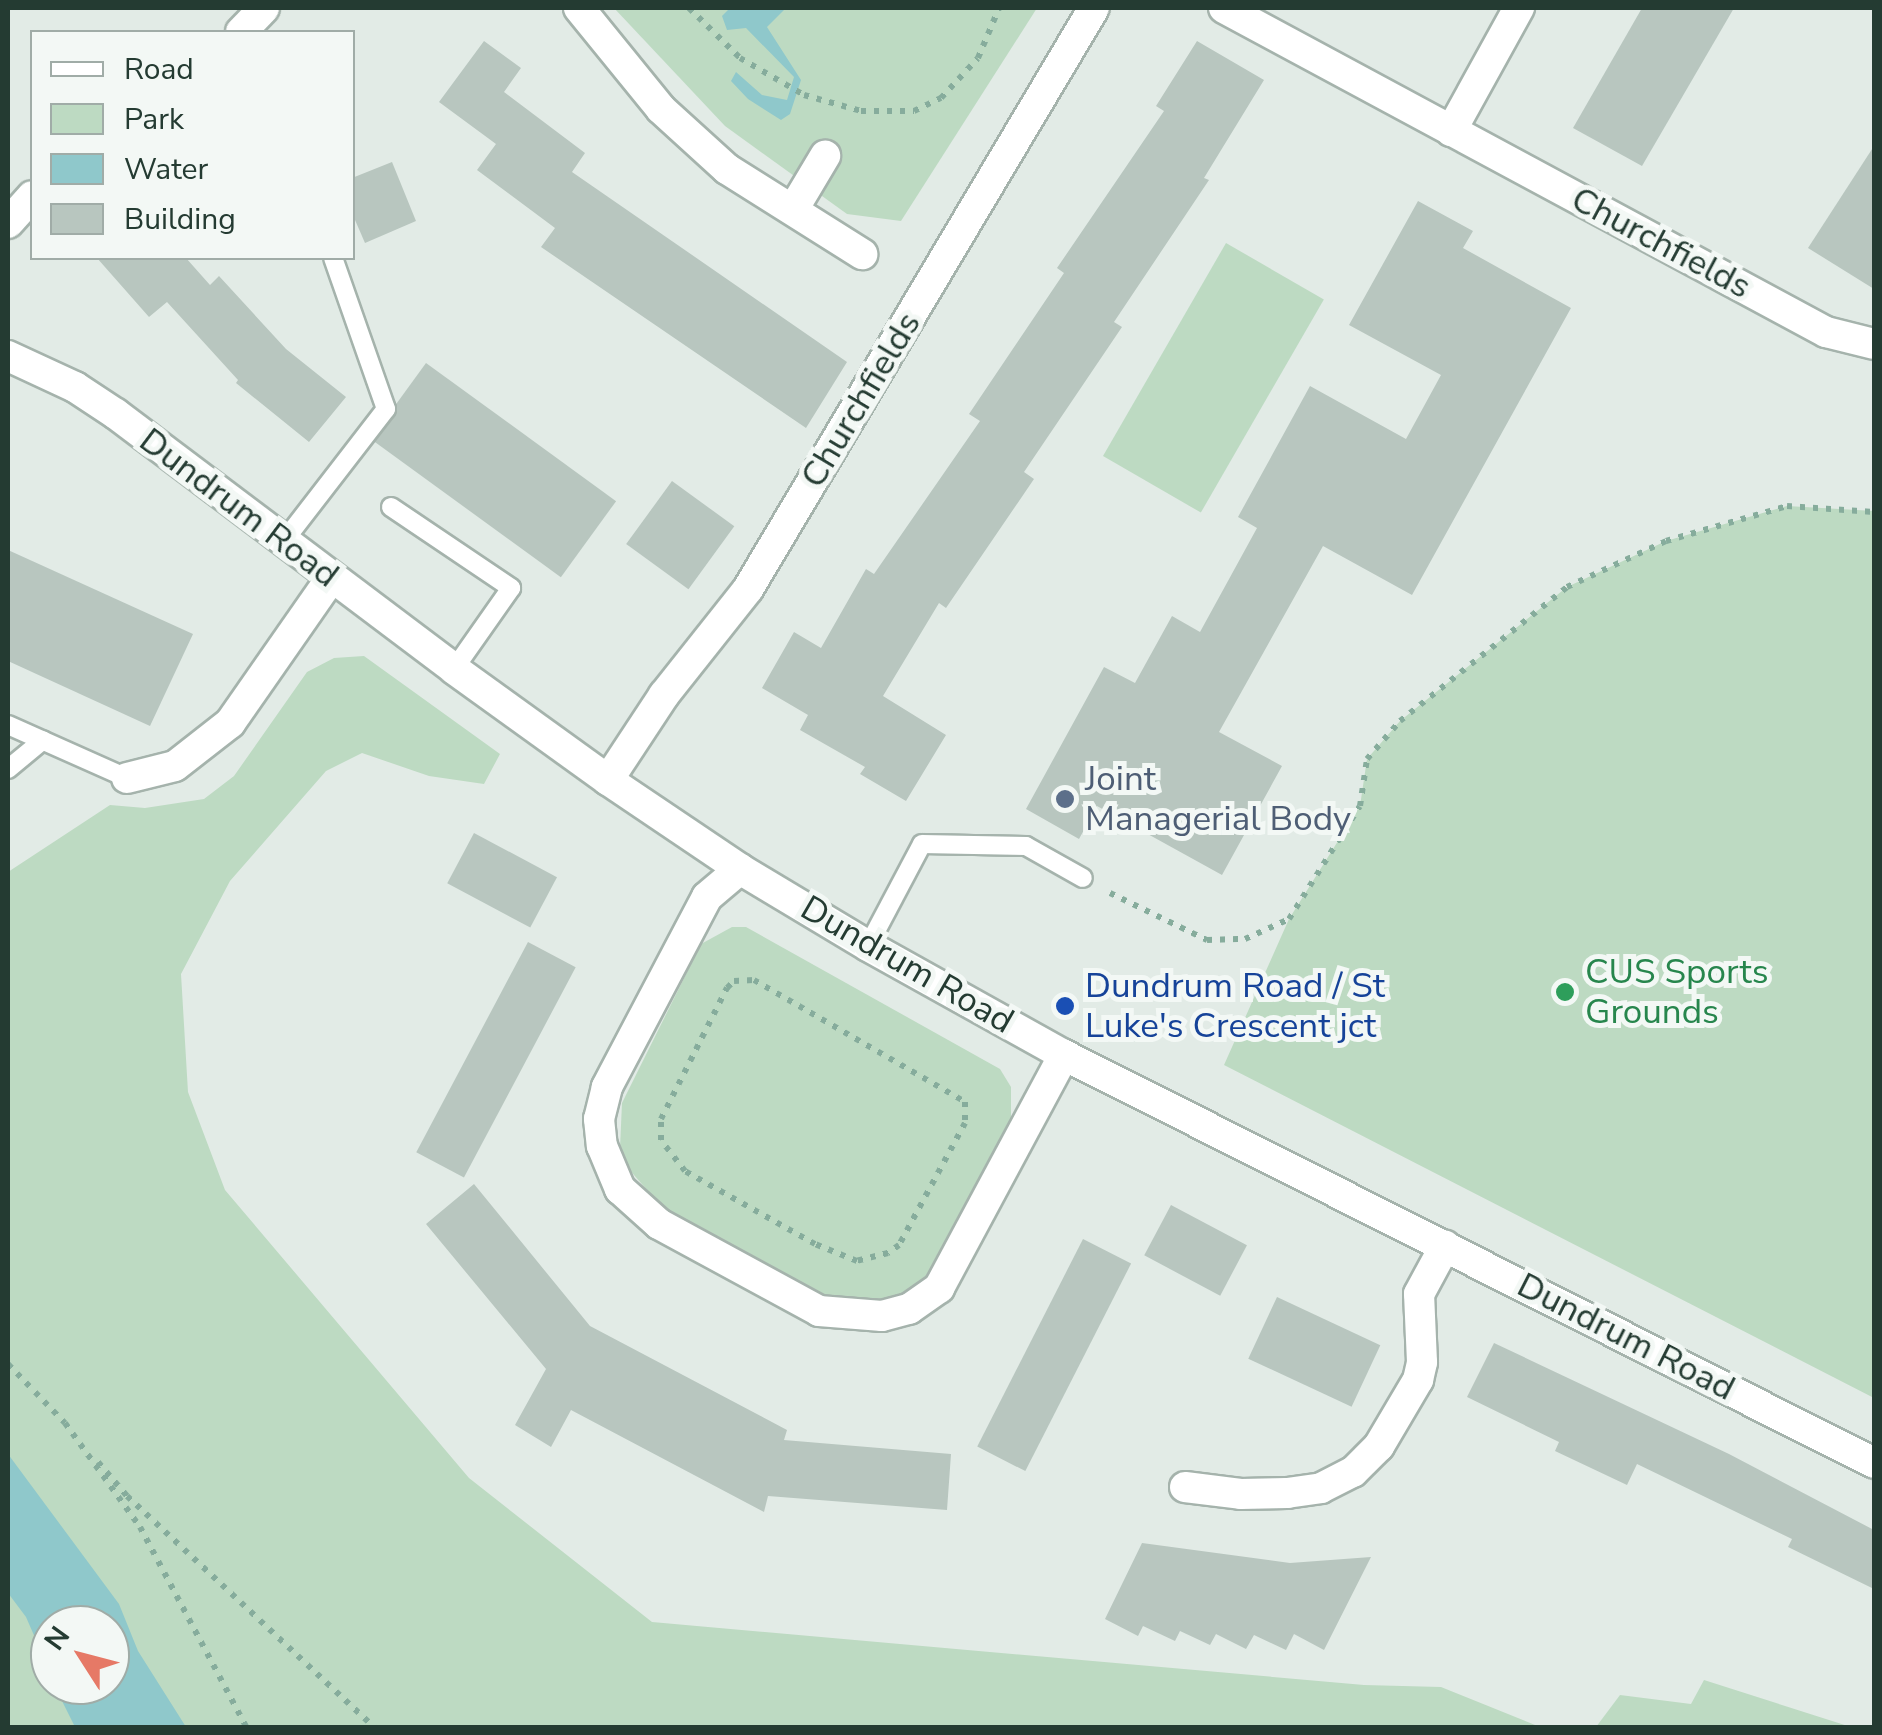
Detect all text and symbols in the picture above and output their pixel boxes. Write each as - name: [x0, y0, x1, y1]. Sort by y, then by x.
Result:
- legend: [30, 30, 355, 260]
- text: Road: [124, 49, 194, 90]
- text: Park: [124, 99, 184, 140]
- text: Water: [124, 149, 208, 190]
- street label: Churchfields: [1564, 178, 1758, 308]
- text: Building: [124, 199, 236, 240]
- street label: Churchfields: [792, 305, 930, 495]
- street label: Dundrum Road: [131, 419, 347, 597]
- place label: Joint Managerial Body: [1085, 758, 1351, 840]
- marker: Joint Managerial Body: [1054, 788, 1076, 810]
- street label: Dundrum Road: [793, 887, 1021, 1043]
- place label: CUS Sports Grounds: [1585, 951, 1768, 1033]
- place label: Dundrum Road / St Luke's Crescent jct: [1085, 965, 1385, 1047]
- marker: CUS Sports Grounds: [1554, 981, 1576, 1003]
- marker: Dundrum Road / St Luke's Crescent jct: [1054, 995, 1076, 1017]
- street label: Dundrum Road: [1510, 1264, 1742, 1410]
- north arrow: [30, 1605, 130, 1705]
- text: N: [36, 1619, 79, 1658]

